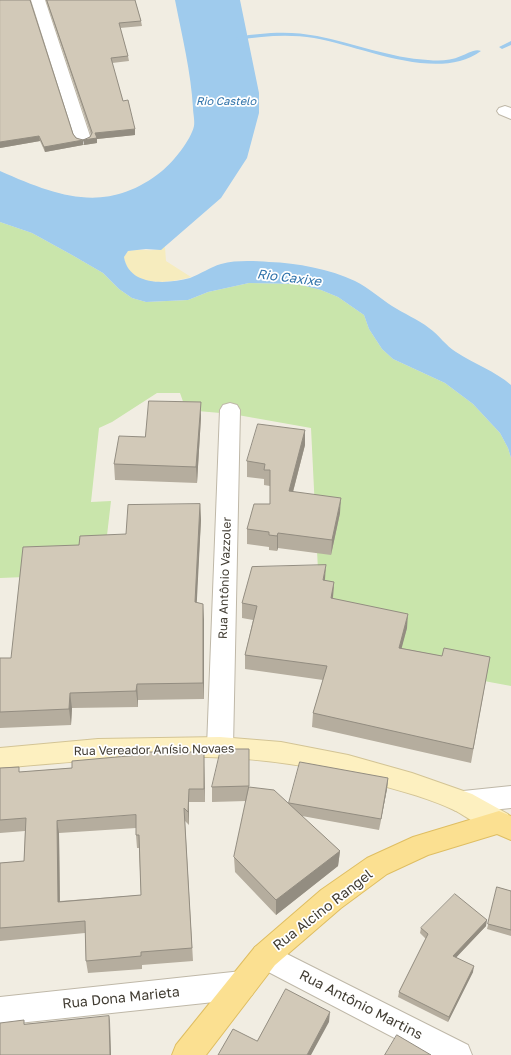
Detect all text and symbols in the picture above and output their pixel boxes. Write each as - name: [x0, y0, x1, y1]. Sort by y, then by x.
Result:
- water label: Rio Castelo: [196, 95, 256, 109]
- water label: Rio Caxixe: [256, 266, 322, 290]
- street label: Rua Antônio Vazzoler: [216, 517, 234, 639]
- street label: Rua Vereador Anísio Novaes: [74, 741, 234, 759]
- street label: Rua Alcino Rangel: [270, 866, 376, 954]
- street label: Rua Antônio Martins: [296, 967, 426, 1043]
- street label: Rua Dona Marieta: [61, 983, 181, 1013]

